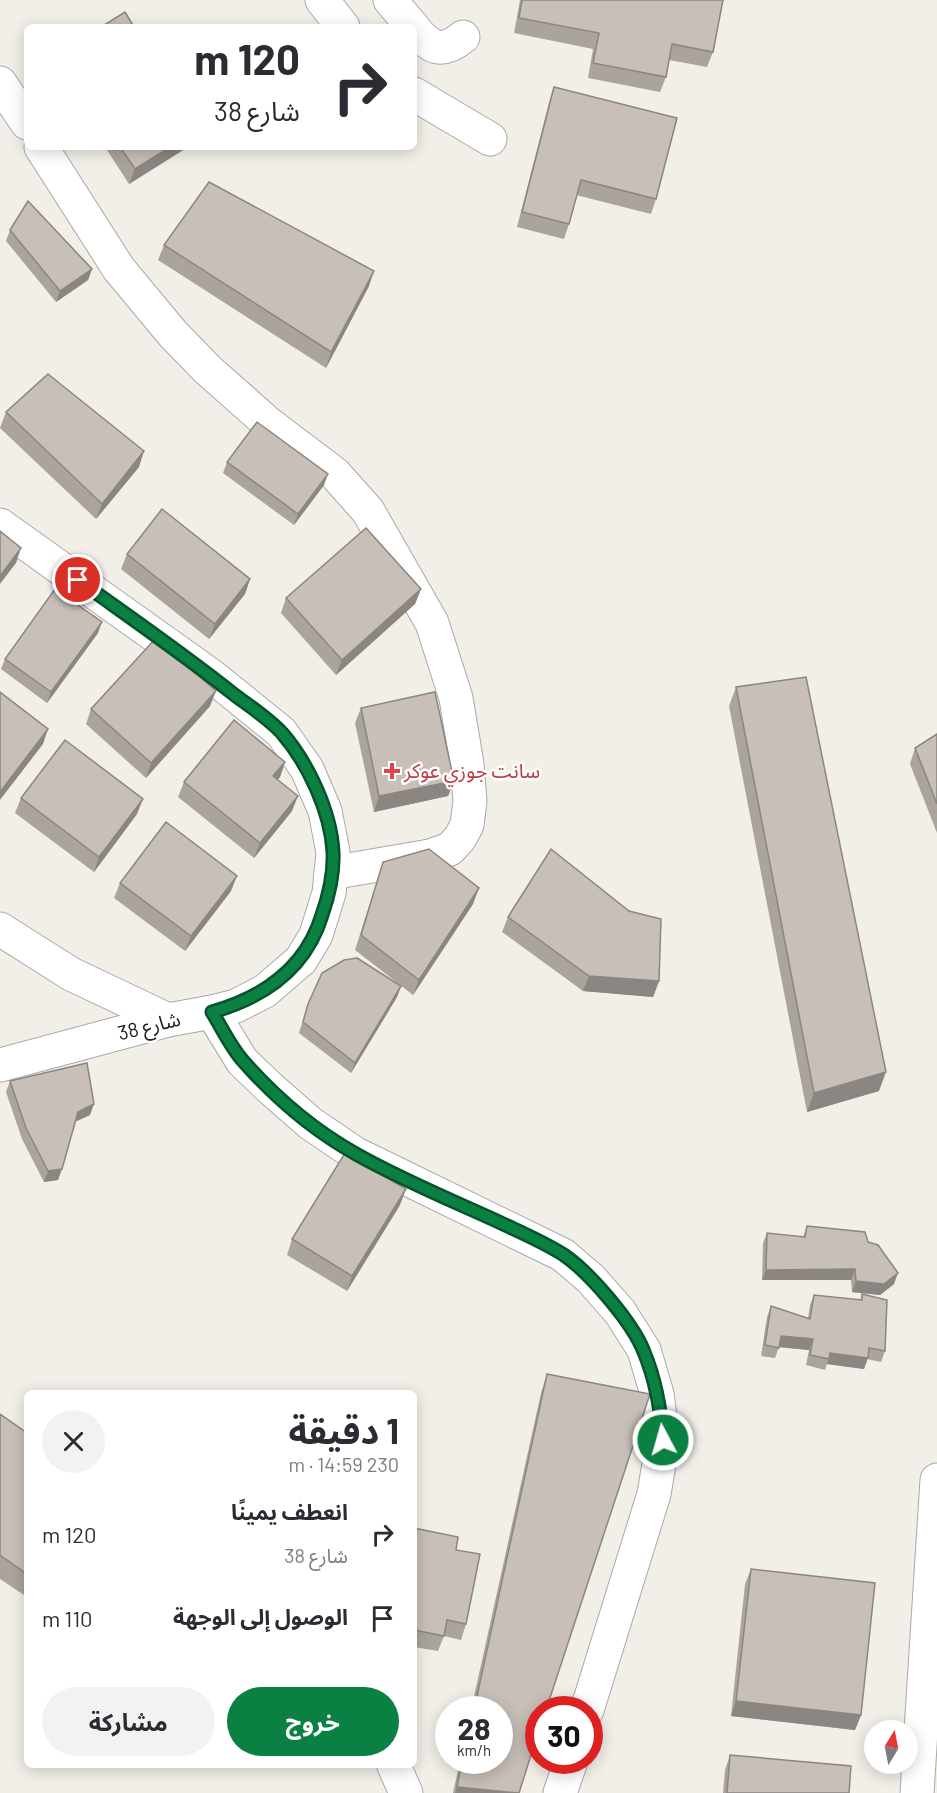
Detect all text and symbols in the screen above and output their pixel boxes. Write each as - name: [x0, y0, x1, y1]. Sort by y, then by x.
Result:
- text: 120 m: [194, 33, 300, 83]
- icon: right: [321, 48, 399, 126]
- text: شارع 38: [214, 94, 300, 126]
- pin: [52, 554, 103, 605]
- icon: arrive: [61, 563, 94, 596]
- place label: سانت جوزي عوكر: [403, 758, 540, 787]
- marker: سانت جوزي عوكر: [385, 764, 399, 778]
- street label: شارع 38: [115, 1006, 184, 1048]
- text: 1 دقيقة: [288, 1408, 399, 1451]
- position arrow: [631, 1408, 695, 1472]
- button: close: [42, 1410, 105, 1473]
- text: 230 m · 14:59: [289, 1452, 399, 1476]
- text: انعطف يمينًا: [231, 1498, 348, 1524]
- icon: right: [366, 1518, 399, 1551]
- text: 120 m: [42, 1521, 97, 1547]
- text: شارع 38: [284, 1543, 348, 1567]
- icon: arrive: [366, 1602, 399, 1635]
- text: الوصول إلى الوجهة: [173, 1603, 348, 1629]
- text: 110 m: [42, 1605, 93, 1631]
- button: مشاركة: [42, 1687, 215, 1756]
- button: خروج: [227, 1687, 399, 1756]
- speed limit sign: 30: [525, 1696, 603, 1774]
- text: 28: [457, 1710, 491, 1746]
- north arrow: [864, 1720, 918, 1774]
- map controls: [864, 1720, 918, 1774]
- text: km/h: [457, 1741, 491, 1759]

